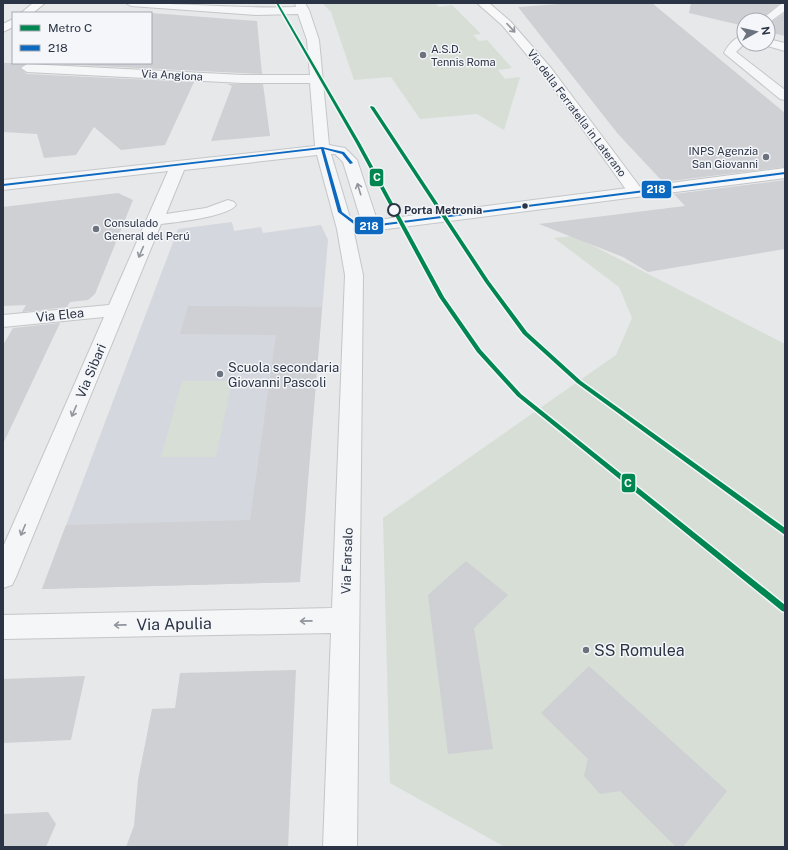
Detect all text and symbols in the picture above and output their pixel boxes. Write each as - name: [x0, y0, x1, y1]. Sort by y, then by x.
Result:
- legend: [12, 12, 152, 64]
- north arrow: [736, 12, 776, 52]
- text: Metro C: [48, 21, 92, 35]
- one-way arrow: [506, 23, 515, 33]
- text: N: [759, 26, 772, 36]
- text: 218: [48, 41, 68, 55]
- place label: A.S.D. Tennis Roma: [431, 43, 496, 68]
- street label: Via della Ferratella in Laterano: [525, 47, 629, 179]
- marker: A.S.D. Tennis Roma: [418, 50, 428, 60]
- street label: Via Anglona: [141, 67, 203, 83]
- place label: INPS Agenzia San Giovanni: [688, 145, 758, 170]
- marker: INPS Agenzia San Giovanni: [761, 152, 771, 162]
- line badge: C: [369, 168, 384, 187]
- text: C: [373, 171, 381, 183]
- line badge: 218: [641, 180, 672, 199]
- one-way arrow: [355, 183, 362, 196]
- text: 218: [646, 183, 666, 195]
- unlabelled marker: [520, 201, 530, 211]
- marker: Porta Metronia: [387, 203, 401, 217]
- place label: Porta Metronia: [404, 204, 482, 216]
- line badge: 218: [354, 216, 384, 235]
- place label: Consulado General del Perú: [104, 217, 190, 242]
- text: 218: [359, 220, 379, 232]
- marker: Consulado General del Perú: [91, 224, 101, 234]
- one-way arrow: [137, 246, 145, 258]
- street label: Via Elea: [35, 305, 85, 325]
- street label: Via Sibari: [73, 342, 109, 400]
- place label: Scuola secondaria Giovanni Pascoli: [228, 360, 339, 390]
- marker: Scuola secondaria Giovanni Pascoli: [215, 369, 225, 379]
- one-way arrow: [69, 404, 77, 416]
- line badge: C: [621, 473, 636, 493]
- text: C: [624, 477, 632, 489]
- one-way arrow: [19, 524, 26, 536]
- street label: Via Farsalo: [338, 527, 356, 595]
- street label: Via Apulia: [136, 614, 212, 634]
- one-way arrow: [300, 617, 313, 625]
- one-way arrow: [114, 621, 127, 629]
- place label: SS Romulea: [594, 641, 685, 660]
- marker: SS Romulea: [581, 645, 591, 655]

